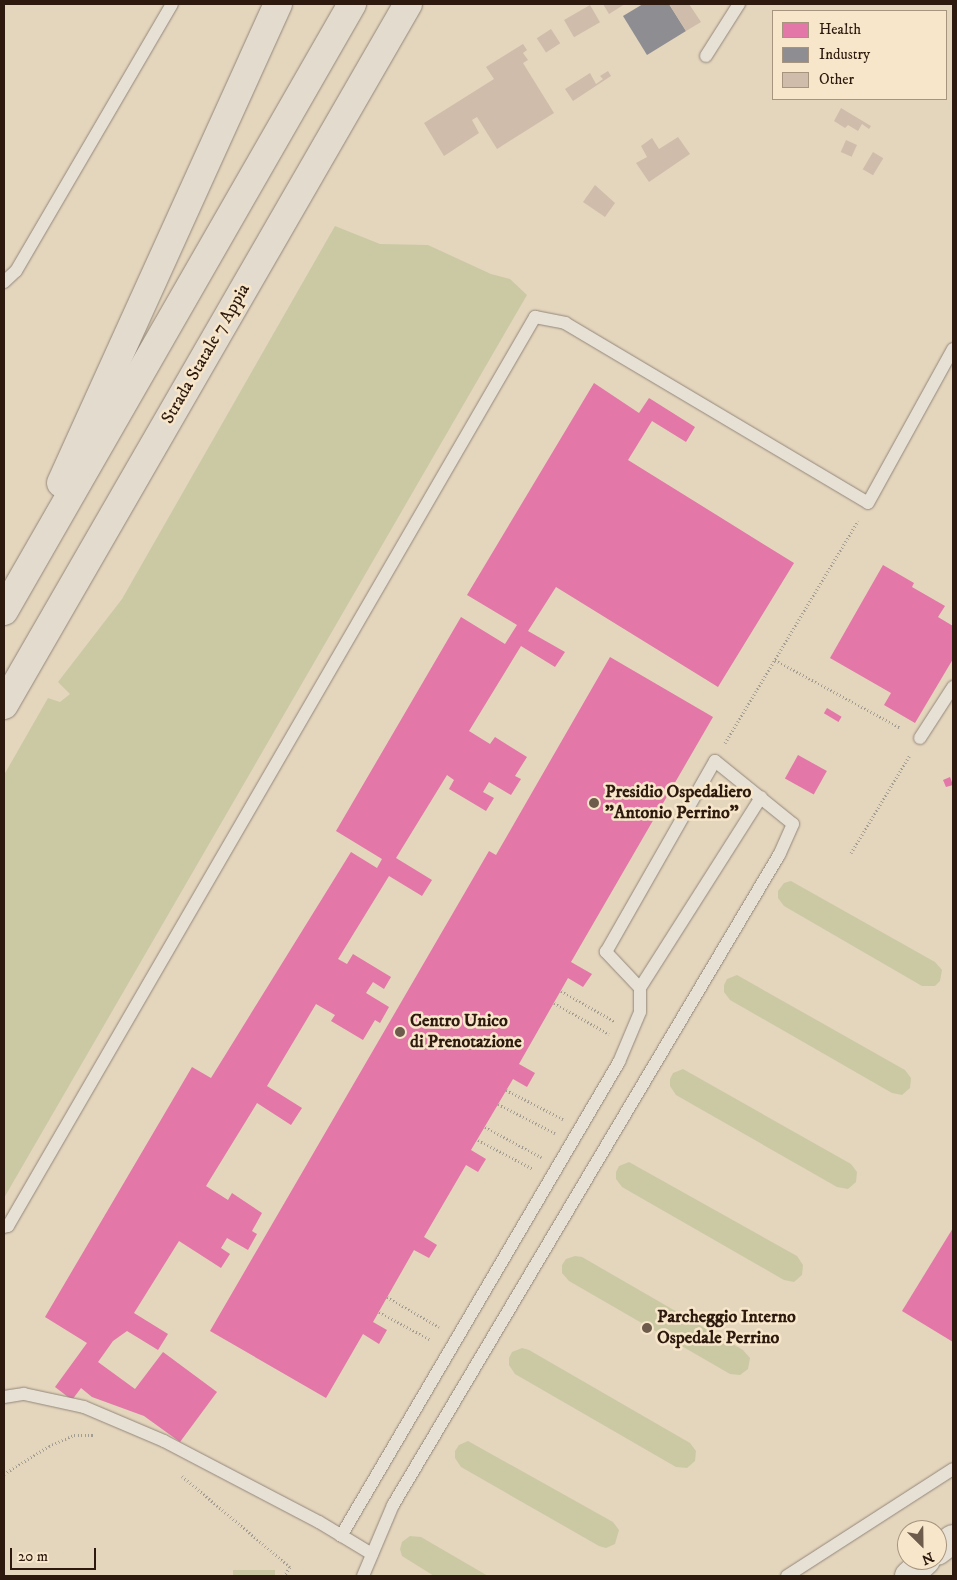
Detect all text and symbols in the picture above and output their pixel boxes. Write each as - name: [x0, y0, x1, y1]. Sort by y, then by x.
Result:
- legend: [772, 10, 947, 100]
- text: Health: [819, 20, 861, 39]
- text: Industry: [819, 45, 870, 64]
- text: Other: [819, 70, 854, 89]
- street label: Strada Statale 7 Appia: [157, 280, 255, 428]
- place label: Presidio Ospedaliero "Antonio Perrino": [605, 782, 751, 824]
- marker: Presidio Ospedaliero "Antonio Perrino": [587, 796, 601, 810]
- place label: Centro Unico di Prenotazione: [410, 1011, 522, 1054]
- marker: Centro Unico di Prenotazione: [394, 1026, 406, 1038]
- place label: Parcheggio Interno Ospedale Perrino: [657, 1307, 796, 1350]
- marker: Parcheggio Interno Ospedale Perrino: [641, 1322, 653, 1334]
- north arrow: [897, 1520, 947, 1570]
- scale bar: [12, 1538, 99, 1570]
- text: 20 m: [18, 1547, 48, 1566]
- text: N: [919, 1547, 936, 1568]

